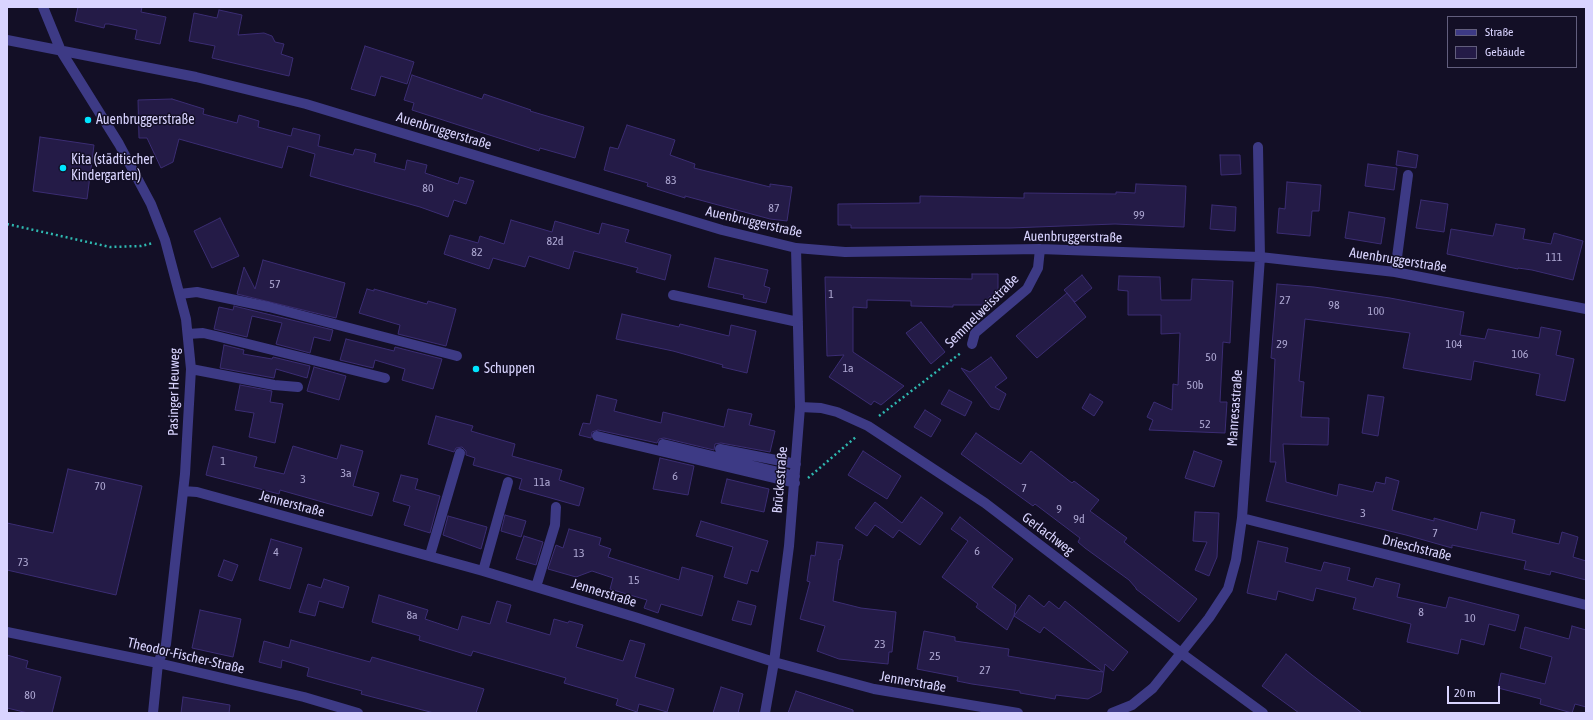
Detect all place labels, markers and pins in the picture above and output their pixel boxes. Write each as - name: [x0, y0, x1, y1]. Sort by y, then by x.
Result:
- place label: Auenbruggerstraße: [96, 112, 195, 128]
- marker: Auenbruggerstraße: [83, 115, 93, 125]
- place label: Kita (städtischer Kindergarten): [71, 152, 154, 184]
- marker: Kita (städtischer Kindergarten): [58, 163, 68, 173]
- place label: Schuppen: [484, 361, 535, 377]
- marker: Schuppen: [471, 364, 481, 374]

